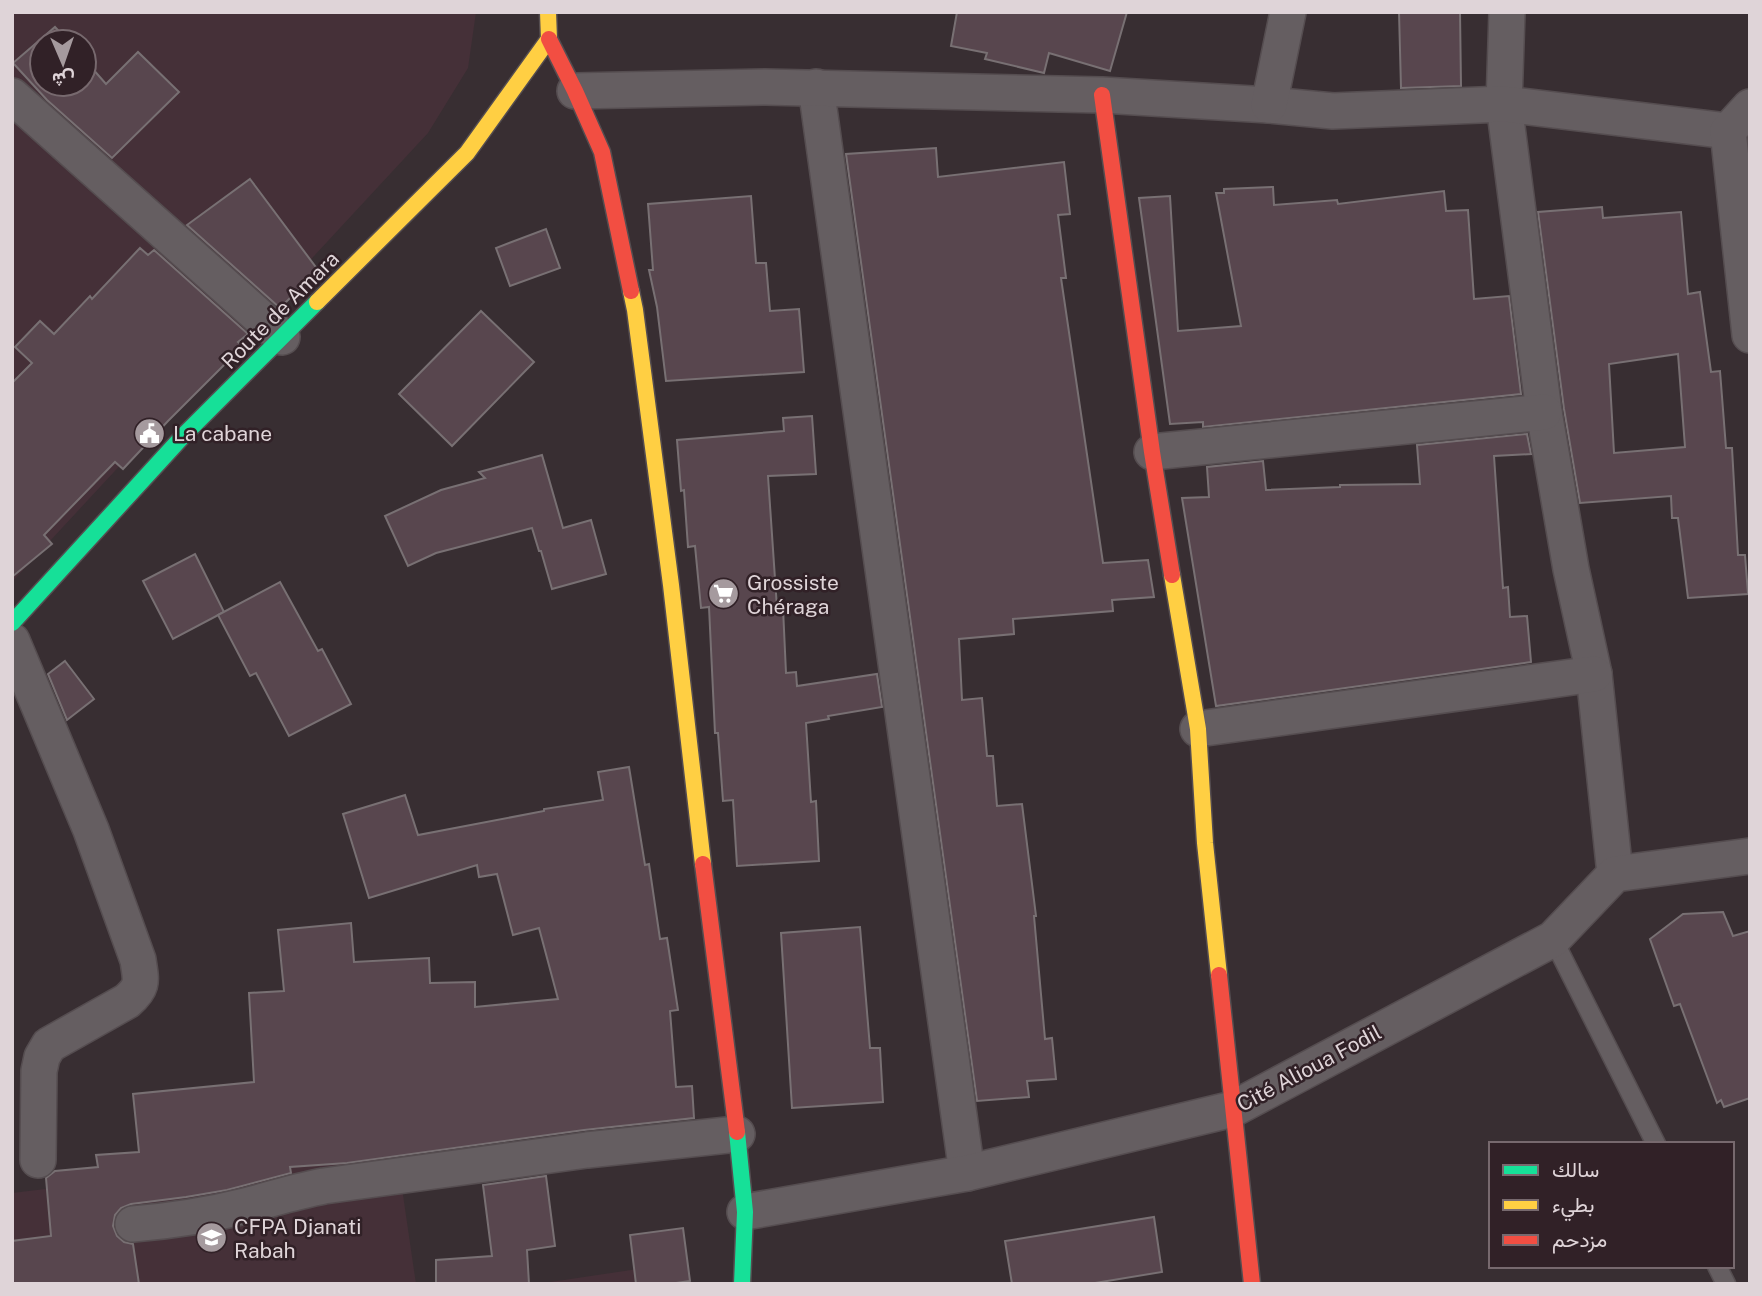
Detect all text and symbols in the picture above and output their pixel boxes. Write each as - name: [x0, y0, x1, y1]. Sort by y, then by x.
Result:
- north arrow: [28, 28, 98, 98]
- text: ش: [52, 68, 75, 91]
- street label: Route de Amara: [216, 246, 344, 374]
- public building icon: La cabane: [133, 416, 167, 450]
- place label: La cabane: [173, 421, 272, 446]
- place label: Grossiste Chéraga: [747, 570, 839, 619]
- supermarket icon: Grossiste Chéraga: [707, 577, 741, 611]
- street label: Cité Alioua Fodil: [1233, 1019, 1385, 1117]
- legend: [1489, 1142, 1734, 1268]
- text: سالك: [1552, 1157, 1599, 1182]
- text: بطيء: [1552, 1192, 1595, 1222]
- place label: CFPA Djanati Rabah: [234, 1214, 361, 1263]
- school or university icon: CFPA Djanati Rabah: [194, 1221, 228, 1255]
- text: مزدحم: [1552, 1227, 1607, 1254]

